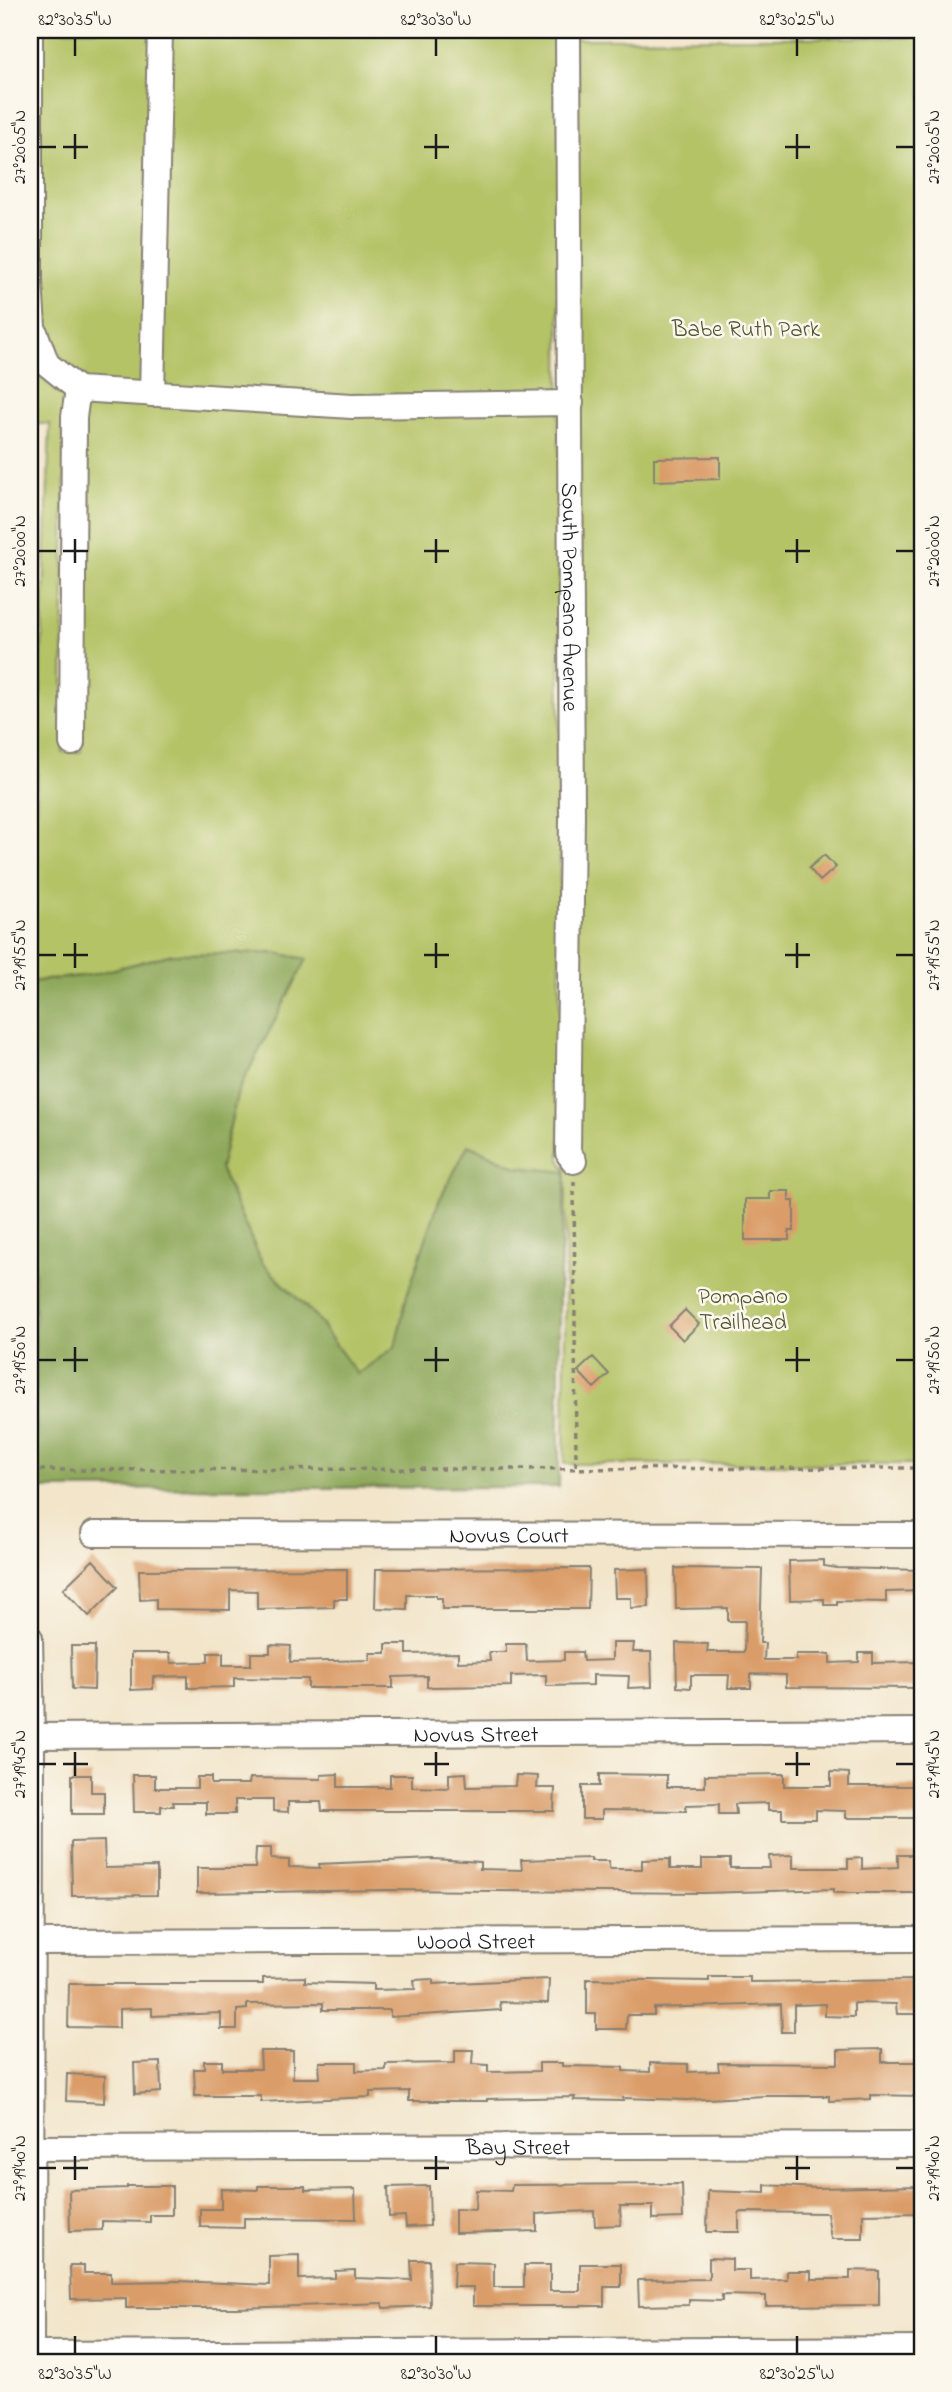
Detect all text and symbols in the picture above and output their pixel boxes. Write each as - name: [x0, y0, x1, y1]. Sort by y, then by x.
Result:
- text: 82°30'35"W: [38, 8, 112, 34]
- text: 82°30'30"W: [401, 8, 472, 34]
- text: 82°30'25"W: [759, 8, 835, 34]
- text: 27°20'05"N: [8, 110, 34, 184]
- text: 27°20'05"N: [922, 110, 948, 184]
- park label: Babe Ruth Park: [671, 314, 821, 347]
- street label: South Pompano Avenue: [551, 483, 585, 712]
- text: 27°20'00"N: [8, 515, 34, 587]
- text: 27°20'00"N: [922, 515, 948, 587]
- text: 27°19'55"N: [8, 919, 34, 991]
- text: 27°19'55"N: [922, 919, 948, 991]
- park label: Pompano Trailhead: [698, 1281, 788, 1340]
- text: 27°19'50"N: [8, 1326, 34, 1394]
- text: 27°19'50"N: [922, 1326, 948, 1394]
- street label: Novus Court: [449, 1520, 569, 1554]
- street label: Novus Street: [413, 1719, 539, 1753]
- text: 27°19'45"N: [8, 1730, 34, 1798]
- text: 27°19'45"N: [922, 1730, 948, 1798]
- street label: Wood Street: [417, 1926, 536, 1960]
- street label: Bay Street: [465, 2132, 571, 2167]
- text: 27°19'40"N: [8, 2135, 34, 2201]
- text: 27°19'40"N: [922, 2135, 948, 2201]
- text: 82°30'35"W: [38, 2362, 112, 2388]
- text: 82°30'30"W: [401, 2362, 472, 2388]
- text: 82°30'25"W: [759, 2362, 835, 2388]

